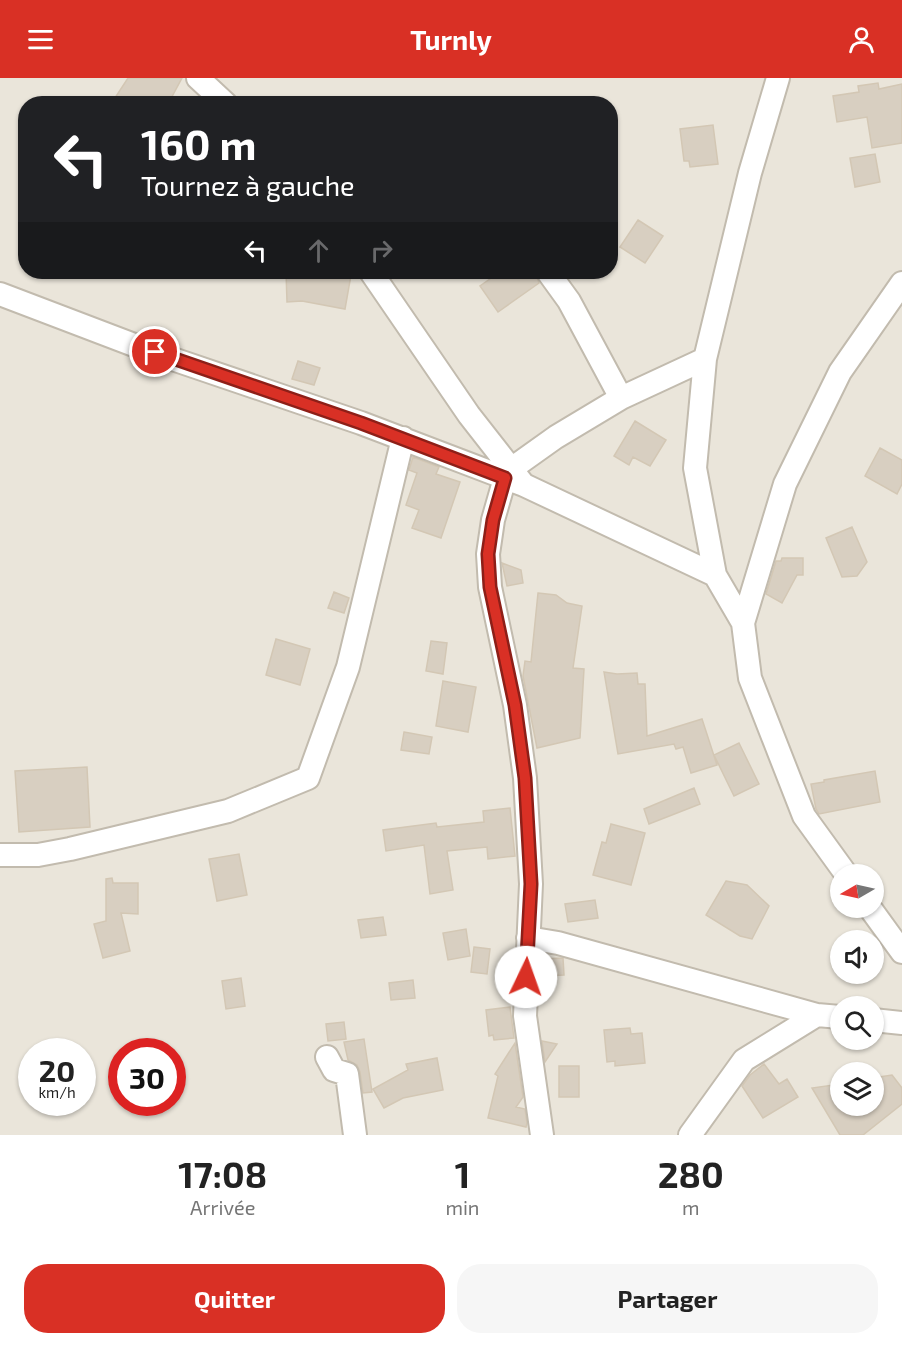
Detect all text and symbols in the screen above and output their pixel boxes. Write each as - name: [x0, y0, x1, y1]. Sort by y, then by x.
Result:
- icon: menu: [24, 23, 57, 56]
- text: Turnly: [410, 23, 492, 55]
- icon: person: [845, 23, 878, 56]
- text: 160 m: [141, 118, 257, 168]
- icon: left: [42, 120, 120, 198]
- text: Tournez à gauche: [141, 169, 355, 201]
- icon: left: [239, 234, 272, 267]
- icon: ahead: [302, 234, 335, 267]
- icon: right: [365, 234, 398, 267]
- pin: [129, 326, 180, 377]
- icon: arrive: [138, 335, 171, 368]
- north arrow: [830, 864, 884, 918]
- map controls: [830, 864, 884, 1116]
- button: sound: [830, 930, 884, 984]
- position arrow: [494, 945, 558, 1009]
- button: search: [830, 996, 884, 1050]
- speed limit sign: 30: [108, 1038, 186, 1116]
- text: 20: [39, 1052, 75, 1088]
- button: layers: [830, 1062, 884, 1116]
- text: km/h: [38, 1083, 76, 1101]
- text: 17:08: [178, 1152, 267, 1195]
- text: 1: [455, 1152, 470, 1195]
- text: 280: [658, 1152, 724, 1195]
- text: Arrivée: [190, 1195, 255, 1219]
- text: min: [445, 1195, 479, 1219]
- text: m: [682, 1195, 699, 1219]
- button: Quitter: [24, 1264, 445, 1333]
- button: Partager: [457, 1264, 878, 1333]

